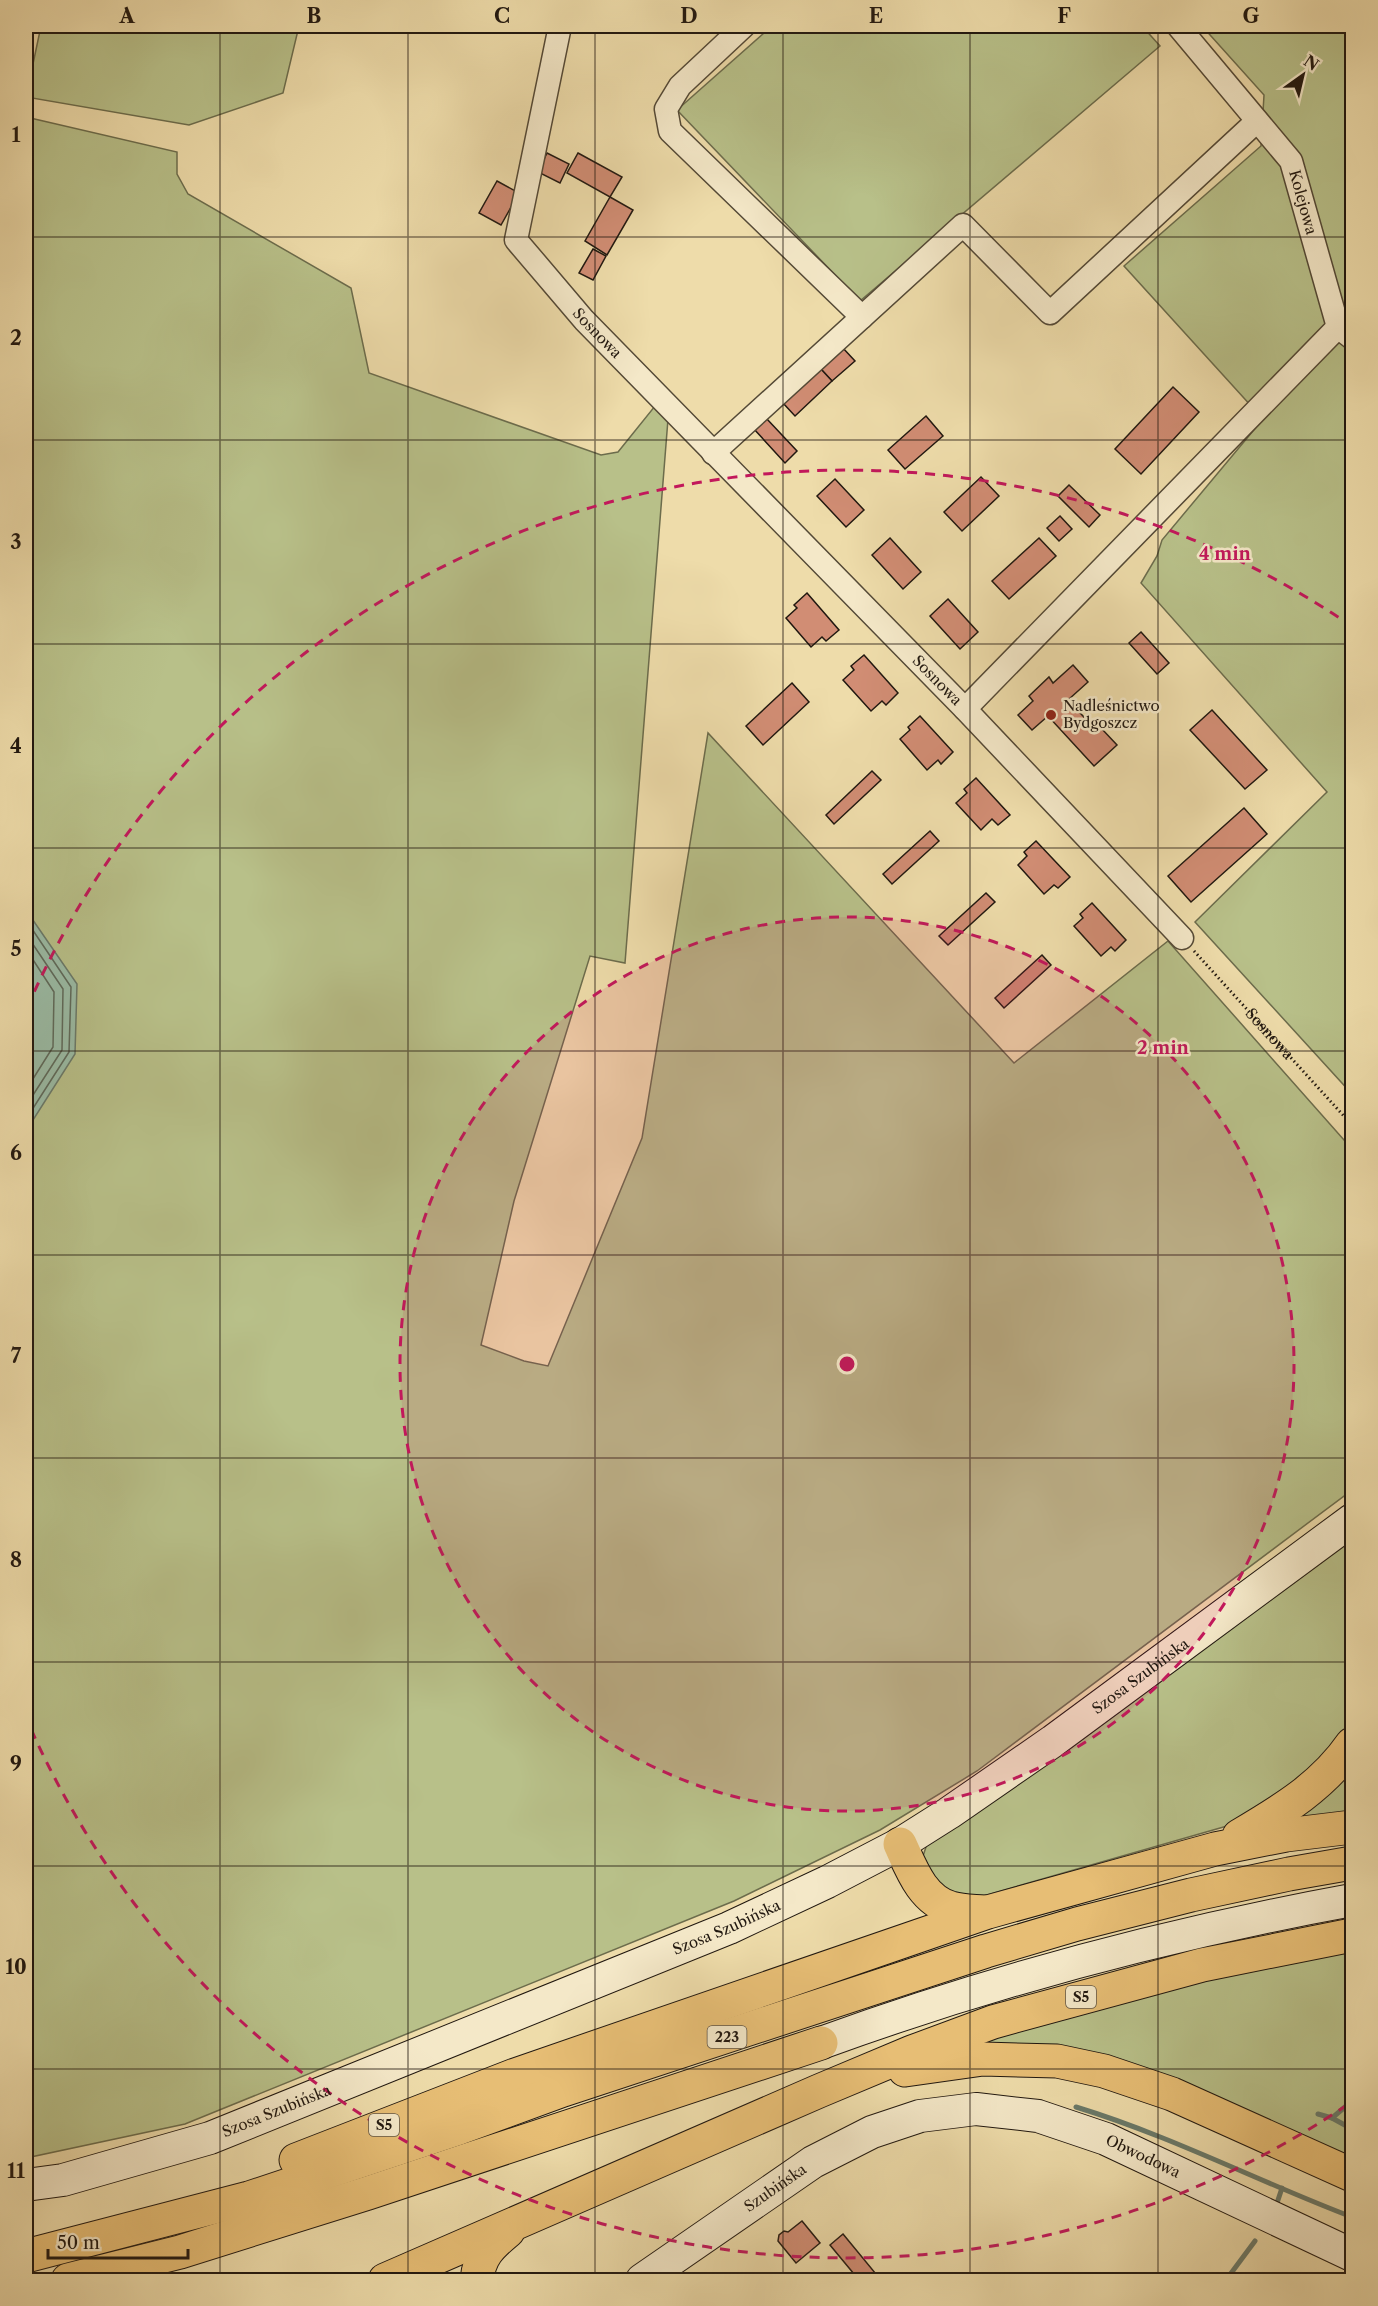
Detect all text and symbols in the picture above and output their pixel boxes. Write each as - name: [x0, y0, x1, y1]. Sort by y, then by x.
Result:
- text: A: [118, 4, 135, 28]
- text: B: [307, 4, 322, 28]
- text: C: [494, 4, 510, 28]
- text: D: [680, 4, 698, 28]
- text: E: [869, 4, 883, 28]
- text: F: [1057, 4, 1071, 28]
- text: G: [1243, 4, 1260, 28]
- north arrow: [1273, 45, 1333, 105]
- text: N: [1300, 50, 1323, 75]
- text: 1: [12, 123, 21, 147]
- street label: Kolejowa: [1285, 168, 1321, 237]
- street label: Sosnowa: [569, 304, 626, 362]
- text: 2: [10, 326, 22, 350]
- text: 3: [10, 530, 22, 554]
- text: 4 min: [1199, 543, 1252, 565]
- street label: Sosnowa: [909, 651, 966, 709]
- place label: Nadleśnictwo Bydgoszcz: [1063, 696, 1160, 732]
- marker: Nadleśnictwo Bydgoszcz: [1044, 708, 1058, 722]
- text: 4: [10, 734, 22, 758]
- text: 5: [10, 937, 22, 961]
- street label: Sosnowa: [1242, 1004, 1298, 1063]
- text: 2 min: [1137, 1037, 1190, 1059]
- text: 6: [10, 1141, 22, 1165]
- text: 7: [11, 1344, 22, 1368]
- centre of rings: [837, 1354, 857, 1374]
- text: 8: [10, 1548, 22, 1572]
- street label: Szosa Szubińska: [1088, 1634, 1192, 1718]
- text: 9: [10, 1752, 22, 1776]
- street label: Szosa Szubińska: [670, 1895, 783, 1959]
- text: 10: [5, 1955, 27, 1979]
- road number: S5: [1066, 1986, 1096, 2008]
- road number: 223: [708, 2026, 746, 2048]
- street label: Szosa Szubińska: [219, 2080, 334, 2141]
- road number: S5: [369, 2114, 399, 2136]
- street label: Obwodowa: [1103, 2130, 1184, 2182]
- text: 11: [7, 2159, 25, 2183]
- street label: Szubińska: [740, 2159, 810, 2216]
- scale bar: [48, 2222, 188, 2260]
- text: 50 m: [57, 2232, 100, 2254]

